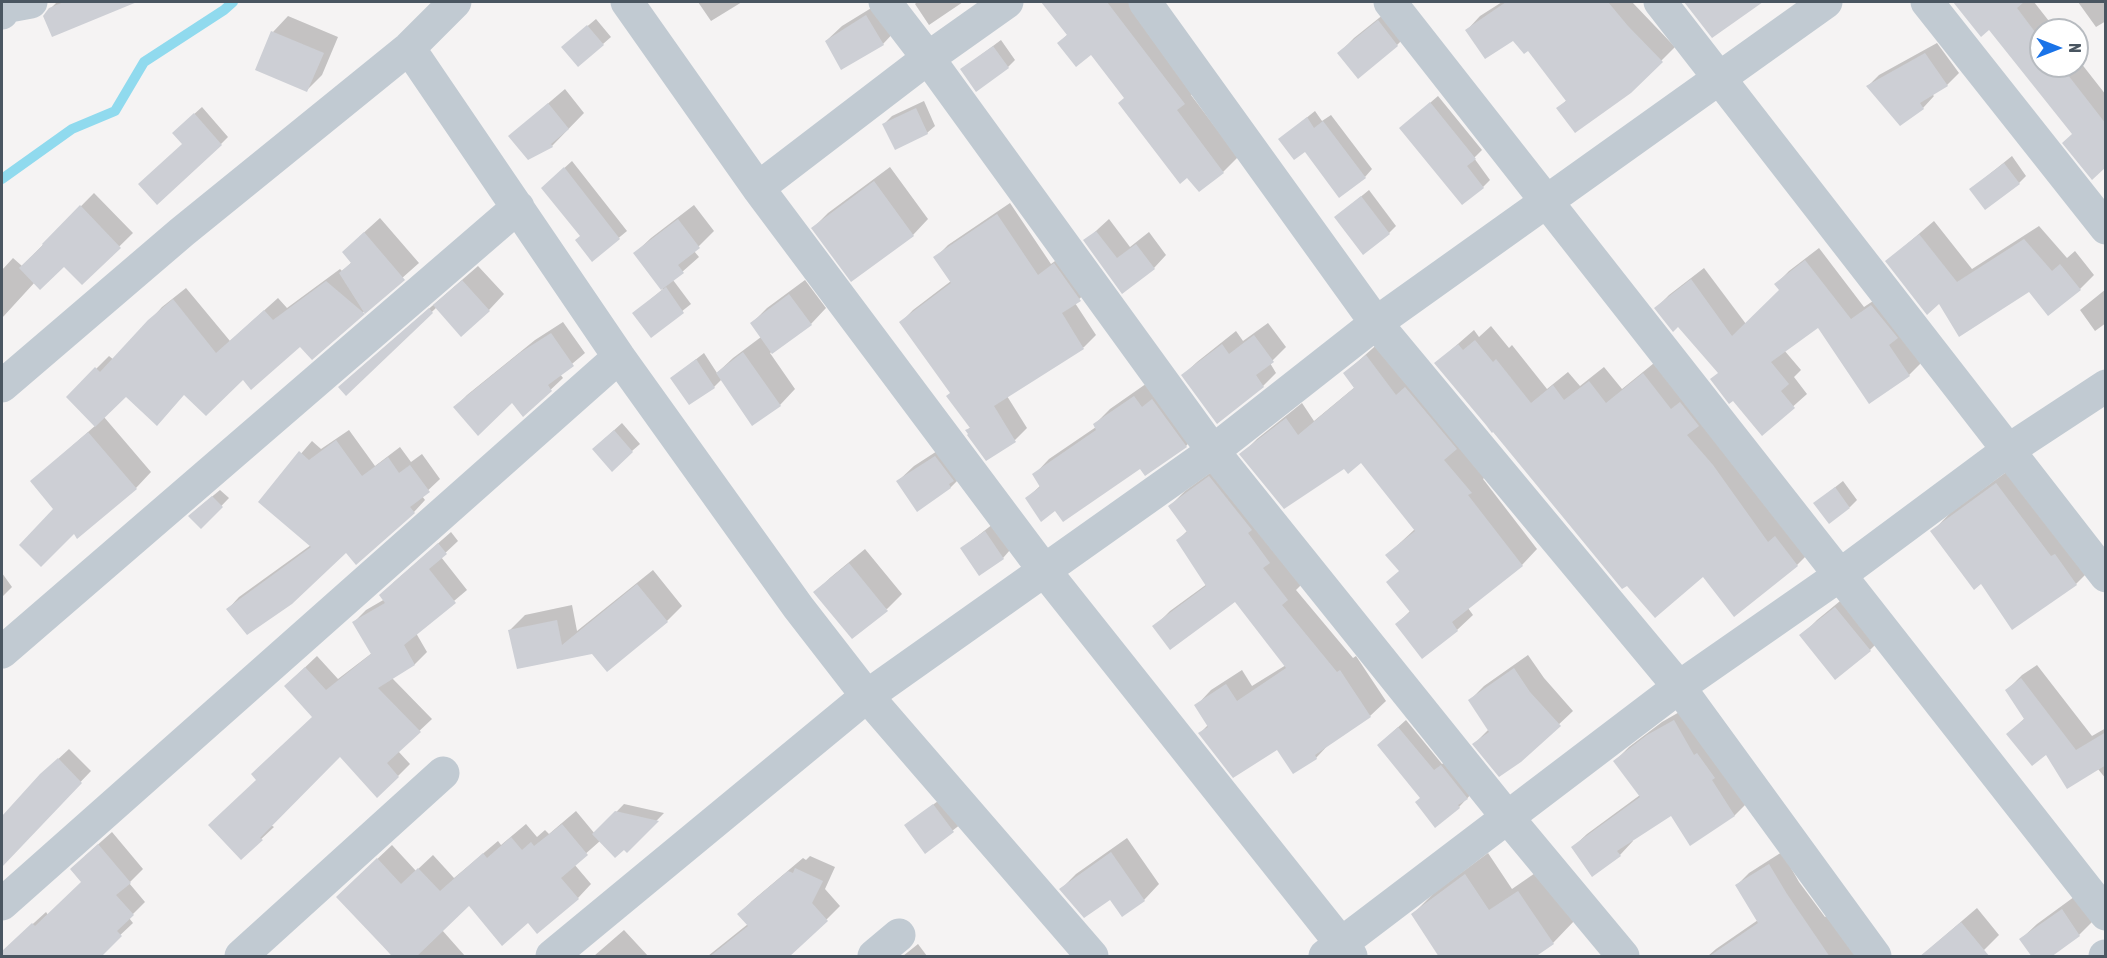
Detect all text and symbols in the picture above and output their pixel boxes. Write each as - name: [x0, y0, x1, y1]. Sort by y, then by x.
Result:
- north arrow: [2029, 18, 2089, 78]
- text: N: [2066, 43, 2084, 53]

